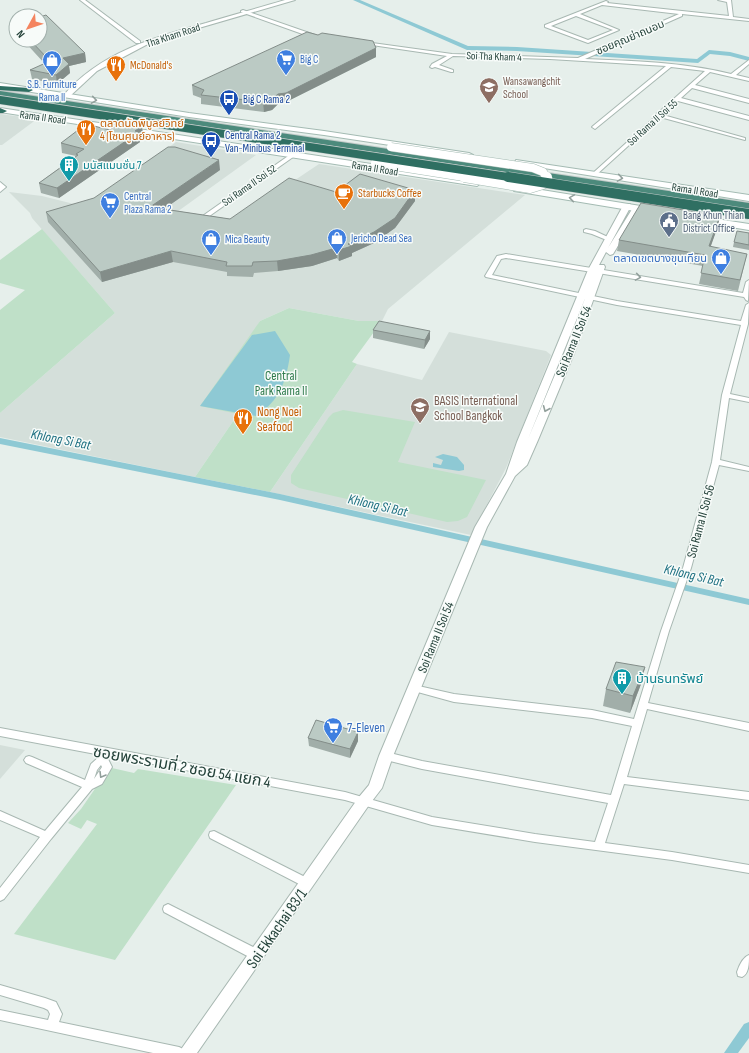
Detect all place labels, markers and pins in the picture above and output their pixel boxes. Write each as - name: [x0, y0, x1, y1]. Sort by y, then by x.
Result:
- supermarket icon: Big C: [275, 48, 297, 76]
- shop icon: S.B. Furniture Rama II: [41, 49, 63, 77]
- place label: Big C: [300, 53, 318, 66]
- restaurant icon: McDonald's: [105, 54, 127, 82]
- place label: McDonald's: [130, 59, 172, 72]
- place label: Wansawangchit School: [503, 75, 561, 101]
- school or university icon: Wansawangchit School: [478, 76, 500, 104]
- place label: S.B. Furniture Rama II: [27, 78, 77, 104]
- bus stop icon: Big C Rama 2: [218, 88, 240, 116]
- place label: Big C Rama 2: [243, 93, 290, 106]
- place label: ตลาดนัดพิบูลย์วิทย์ 4 (โซนศูนย์อาหาร): [100, 117, 184, 143]
- restaurant icon: ตลาดนัดพิบูลย์วิทย์ 4 (โซนศูนย์อาหาร): [75, 118, 97, 146]
- place label: Central Rama 2 Van-Minibus Terminal: [225, 129, 304, 155]
- bus stop icon: Central Rama 2 Van-Minibus Terminal: [200, 130, 222, 158]
- building icon: มนัสแมนชั่น 7: [58, 154, 80, 182]
- place label: มนัสแมนชั่น 7: [83, 158, 142, 172]
- cafe icon: Starbucks Coffee: [333, 182, 355, 210]
- place label: Starbucks Coffee: [358, 187, 421, 200]
- place label: Central Plaza Rama 2: [124, 190, 172, 216]
- supermarket icon: Central Plaza Rama 2: [99, 191, 121, 219]
- place label: Bang Khun Thian District Office: [683, 209, 744, 235]
- public building icon: Bang Khun Thian District Office: [658, 210, 680, 238]
- shop icon: Jericho Dead Sea: [326, 227, 348, 255]
- shop icon: Mica Beauty: [200, 228, 222, 256]
- place label: Jericho Dead Sea: [350, 232, 412, 245]
- place label: Mica Beauty: [225, 233, 270, 246]
- shop icon: ตลาดเขตบางขุนเทียน: [710, 247, 732, 275]
- place label: ตลาดเขตบางขุนเทียน: [613, 252, 707, 265]
- place label: BASIS International School Bangkok: [434, 393, 518, 424]
- school or university icon: BASIS International School Bangkok: [409, 396, 431, 424]
- place label: Nong Noei Seafood: [257, 404, 302, 435]
- restaurant icon: Nong Noei Seafood: [232, 407, 254, 435]
- building icon: บ้านธนทรัพย์: [611, 667, 633, 695]
- place label: บ้านธนทรัพย์: [636, 671, 703, 687]
- supermarket icon: 7-Eleven: [322, 716, 344, 744]
- place label: 7-Eleven: [347, 720, 385, 736]

